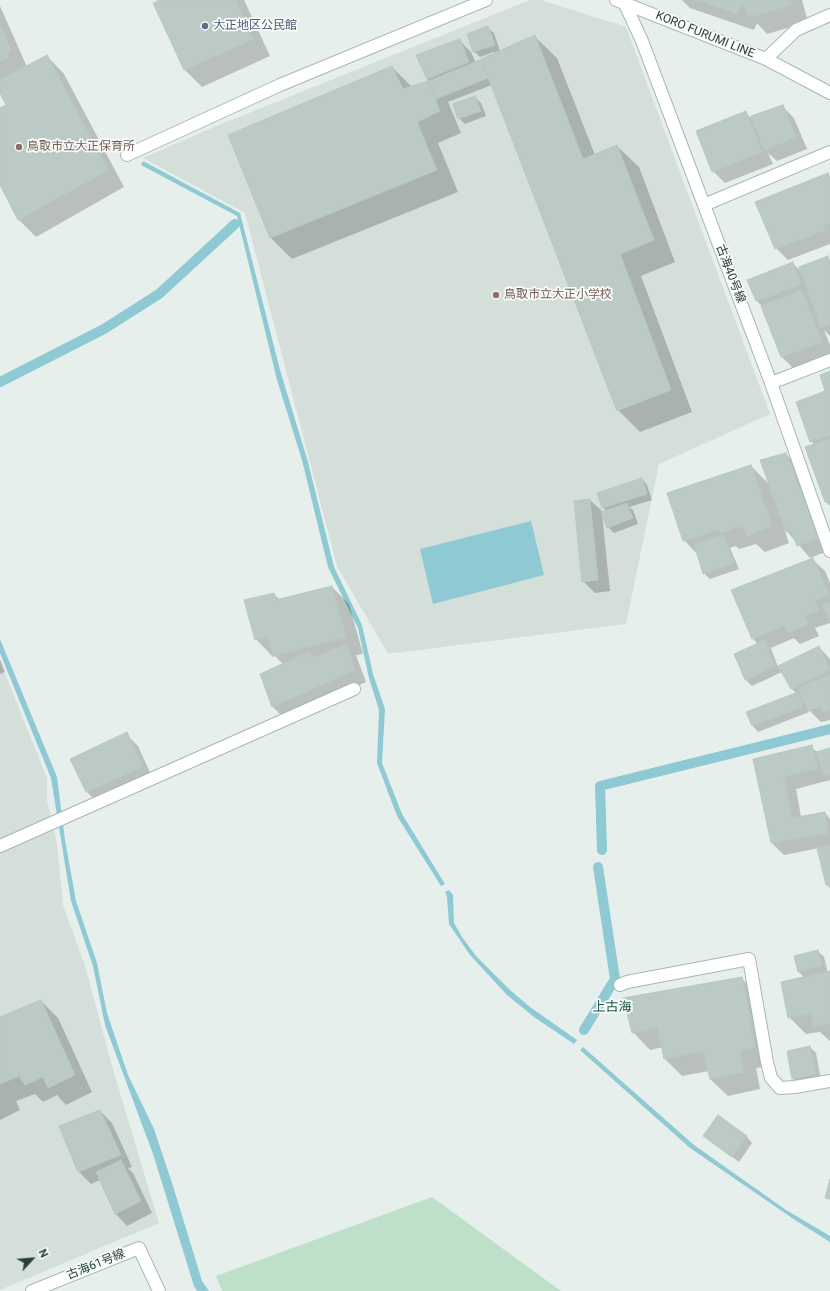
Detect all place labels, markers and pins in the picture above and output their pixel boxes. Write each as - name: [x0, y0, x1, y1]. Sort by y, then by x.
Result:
- place label: 大正地区公民館: [213, 19, 297, 33]
- marker: 大正地区公民館: [200, 21, 210, 31]
- place label: 鳥取市立大正保育所: [27, 140, 135, 154]
- marker: 鳥取市立大正保育所: [14, 142, 24, 152]
- place label: 鳥取市立大正小学校: [504, 288, 612, 302]
- marker: 鳥取市立大正小学校: [491, 290, 501, 300]

